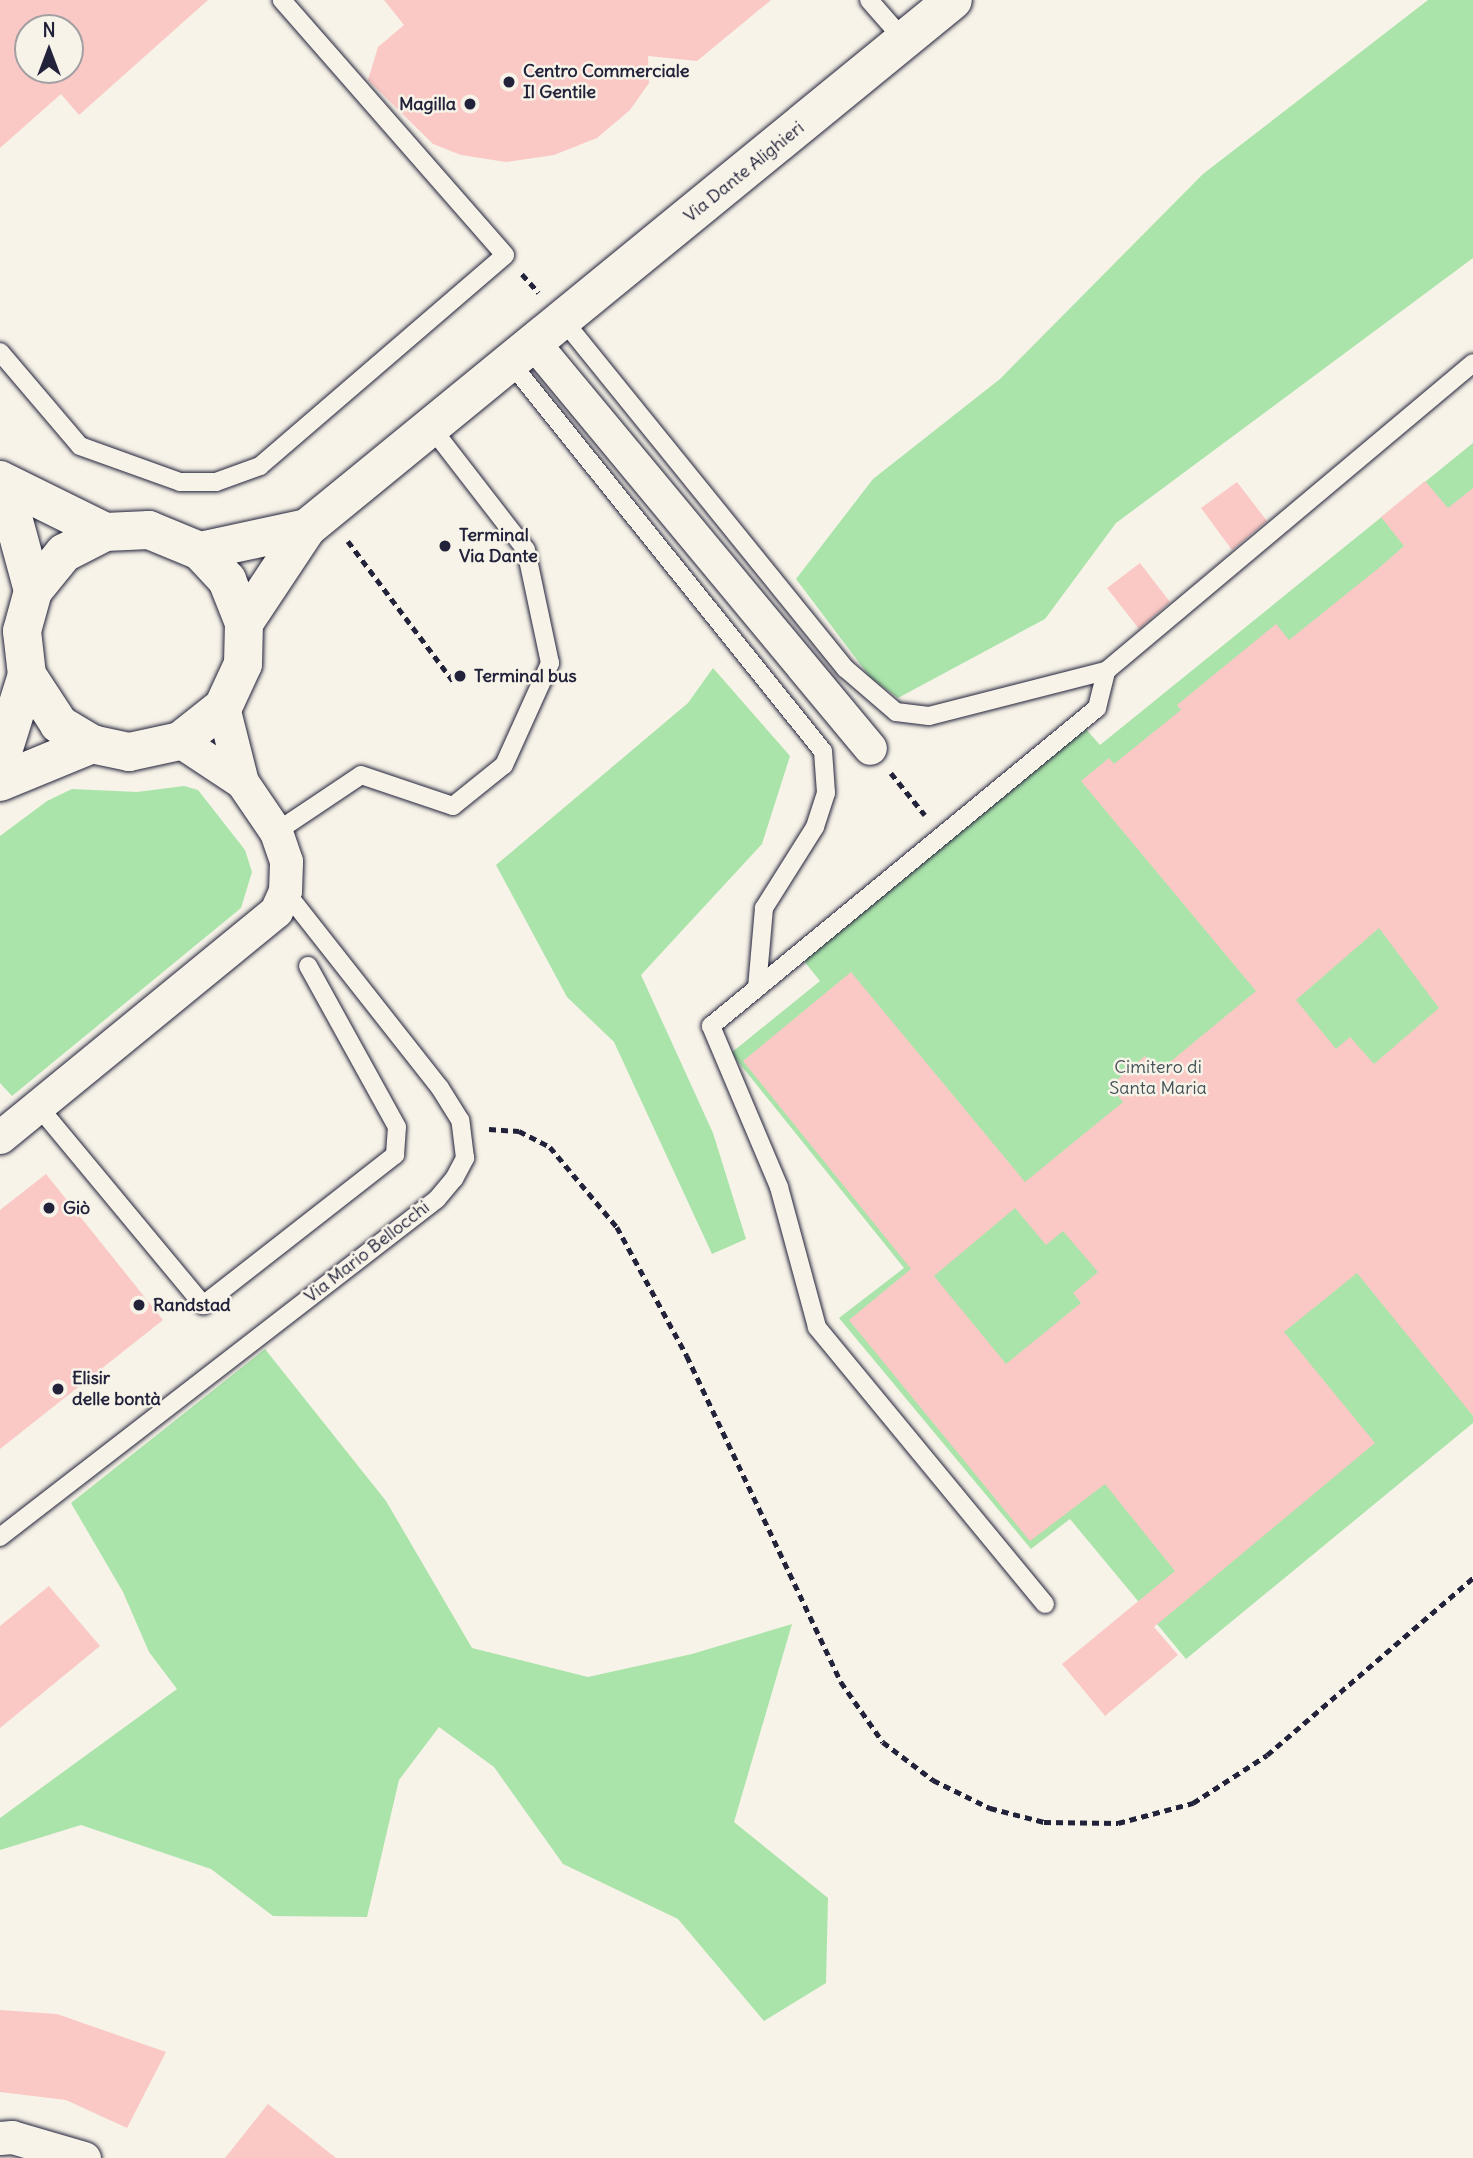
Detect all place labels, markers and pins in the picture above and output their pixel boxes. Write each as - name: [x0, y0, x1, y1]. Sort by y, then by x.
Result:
- place label: Centro Commerciale Il Gentile: [523, 61, 689, 104]
- marker: Centro Commerciale Il Gentile: [501, 74, 517, 90]
- place label: Magilla: [399, 93, 456, 115]
- marker: Magilla: [462, 96, 478, 112]
- place label: Terminal Via Dante: [459, 525, 538, 568]
- marker: Terminal Via Dante: [437, 538, 453, 554]
- place label: Terminal bus: [474, 665, 577, 687]
- marker: Terminal bus: [452, 668, 468, 684]
- place label: Giò: [63, 1197, 90, 1219]
- marker: Giò: [41, 1200, 57, 1216]
- place label: Randstad: [153, 1294, 231, 1316]
- marker: Randstad: [131, 1297, 147, 1313]
- place label: Elisir delle bontà: [72, 1368, 161, 1410]
- marker: Elisir delle bontà: [50, 1381, 66, 1397]

